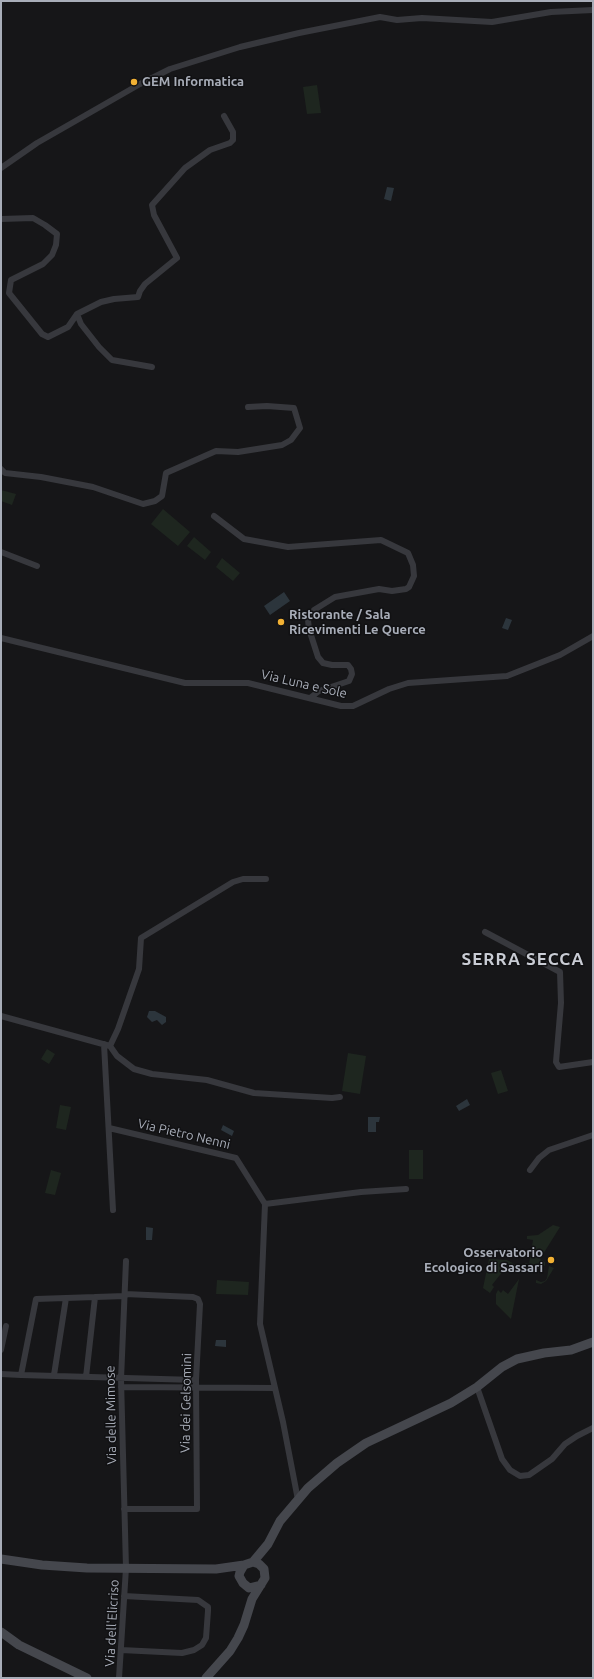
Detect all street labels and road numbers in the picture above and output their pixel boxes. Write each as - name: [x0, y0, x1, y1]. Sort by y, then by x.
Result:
- street label: Via Luna e Sole: [259, 667, 349, 701]
- street label: Via Pietro Nenni: [136, 1116, 232, 1152]
- street label: Via dei Gelsomini: [177, 1353, 195, 1453]
- street label: Via delle Mimose: [102, 1365, 120, 1465]
- street label: Via dell'Elicriso: [102, 1579, 122, 1667]

